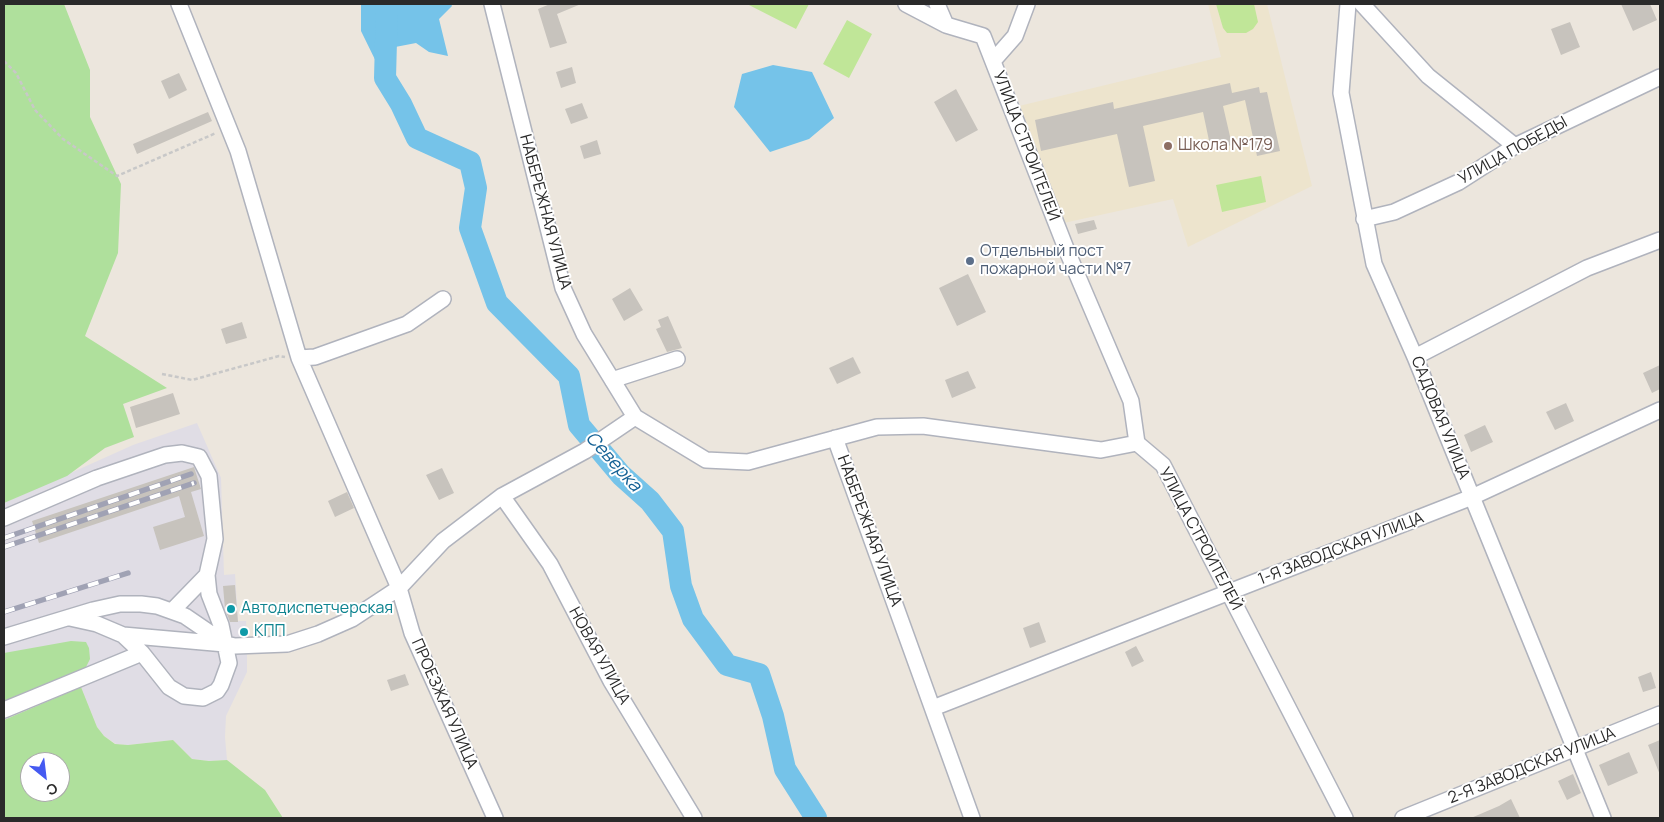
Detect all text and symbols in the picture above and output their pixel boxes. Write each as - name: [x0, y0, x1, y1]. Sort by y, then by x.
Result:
- street label: УЛИЦА СТРОИТЕЛЕЙ: [989, 68, 1063, 224]
- street label: УЛИЦА ПОБЕДЫ: [1455, 113, 1571, 189]
- street label: НАБЕРЕЖНАЯ УЛИЦА: [515, 132, 575, 292]
- place label: Школа №179: [1178, 136, 1273, 156]
- marker: Школа №179: [1162, 140, 1174, 152]
- place label: Отдельный пост пожарной части №7: [980, 242, 1131, 280]
- marker: Отдельный пост пожарной части №7: [964, 255, 976, 267]
- street label: САДОВАЯ УЛИЦА: [1407, 354, 1473, 482]
- water label: Северка: [581, 428, 645, 496]
- street label: НАБЕРЕЖНАЯ УЛИЦА: [833, 453, 905, 609]
- street label: УЛИЦА СТРОИТЕЛЕЙ: [1154, 464, 1246, 614]
- street label: 1-Я ЗАВОДСКАЯ УЛИЦА: [1256, 509, 1426, 589]
- place label: Автодиспетчерская: [241, 599, 393, 619]
- marker: Автодиспетчерская: [225, 603, 237, 615]
- street label: НОВАЯ УЛИЦА: [564, 604, 634, 708]
- place label: КПП: [254, 622, 286, 642]
- marker: КПП: [238, 626, 250, 638]
- street label: ПРОЕЗЖАЯ УЛИЦА: [407, 636, 481, 772]
- street label: 2-Я ЗАВОДСКАЯ УЛИЦА: [1446, 724, 1618, 808]
- north arrow: [20, 752, 70, 802]
- text: С: [43, 779, 61, 800]

